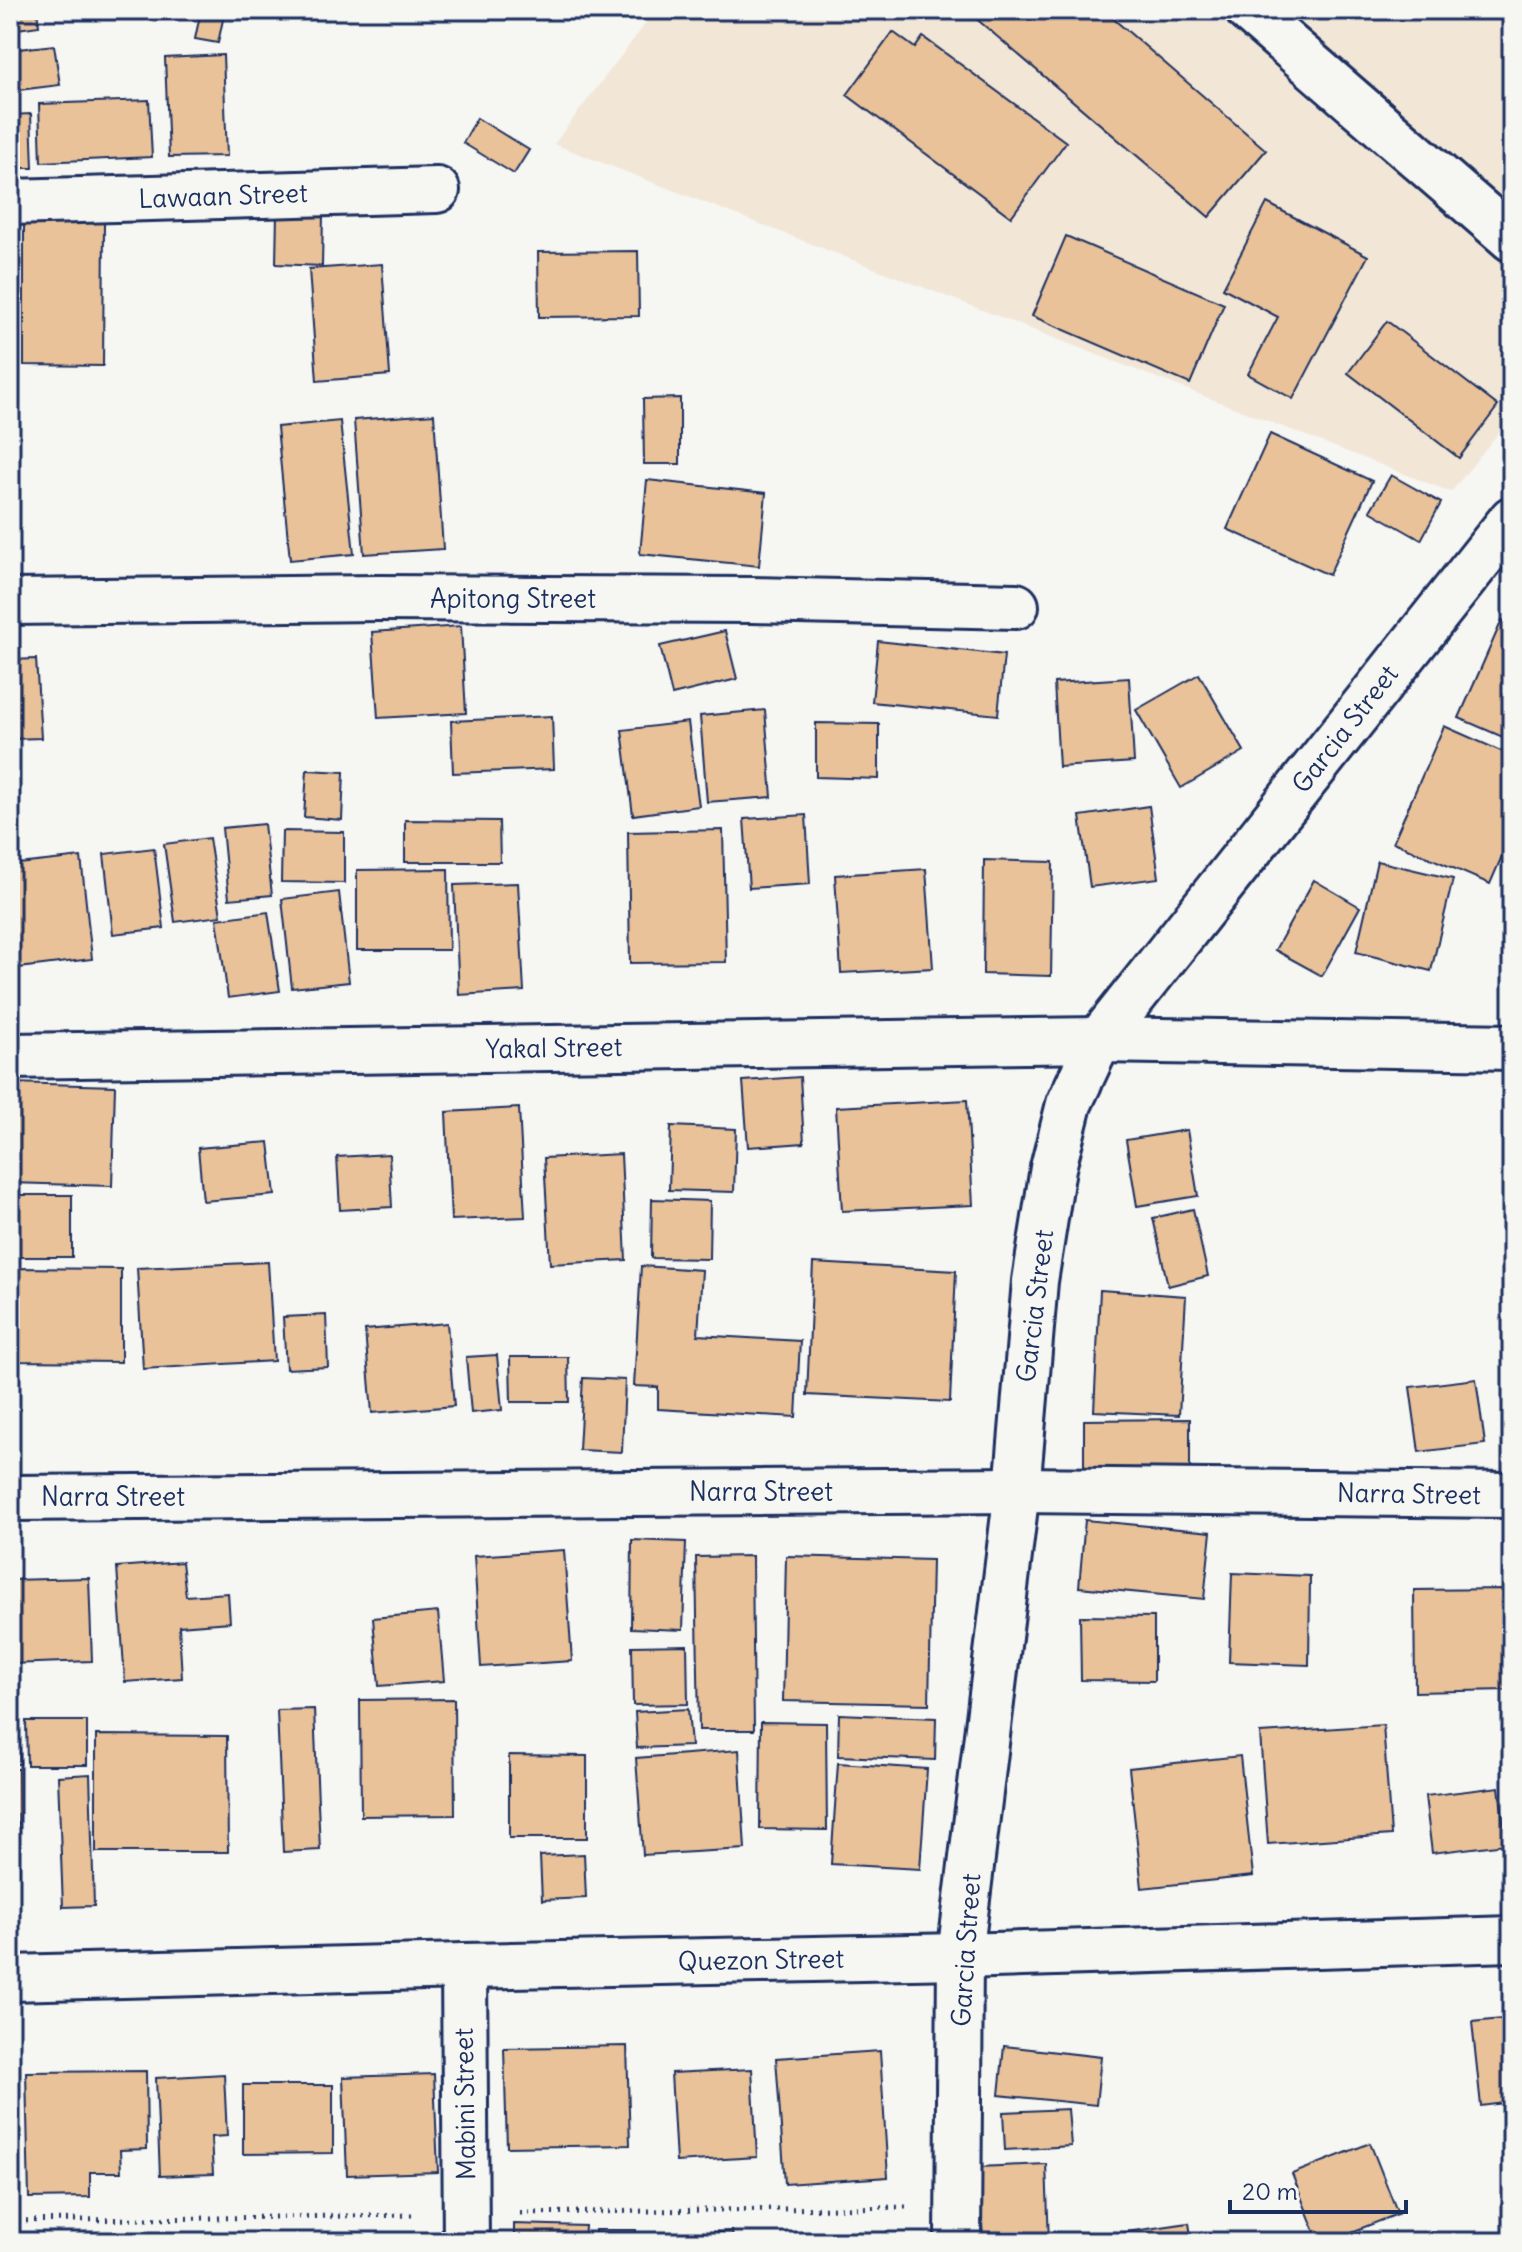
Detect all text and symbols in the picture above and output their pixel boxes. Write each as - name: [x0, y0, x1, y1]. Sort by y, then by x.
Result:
- street label: Lawaan Street: [138, 176, 308, 215]
- street label: Apitong Street: [430, 582, 596, 615]
- street label: Garcia Street: [1284, 658, 1405, 799]
- street label: Yakal Street: [485, 1030, 623, 1065]
- street label: Garcia Street: [1009, 1228, 1060, 1384]
- street label: Narra Street: [689, 1475, 833, 1508]
- street label: Narra Street: [1337, 1476, 1482, 1511]
- street label: Narra Street: [41, 1480, 185, 1513]
- street label: Garcia Street: [944, 1872, 987, 2028]
- street label: Quezon Street: [678, 1942, 845, 1977]
- street label: Mabini Street: [447, 2027, 482, 2180]
- scale bar: [1230, 2164, 1406, 2214]
- text: 20 m: [1242, 2176, 1298, 2206]

